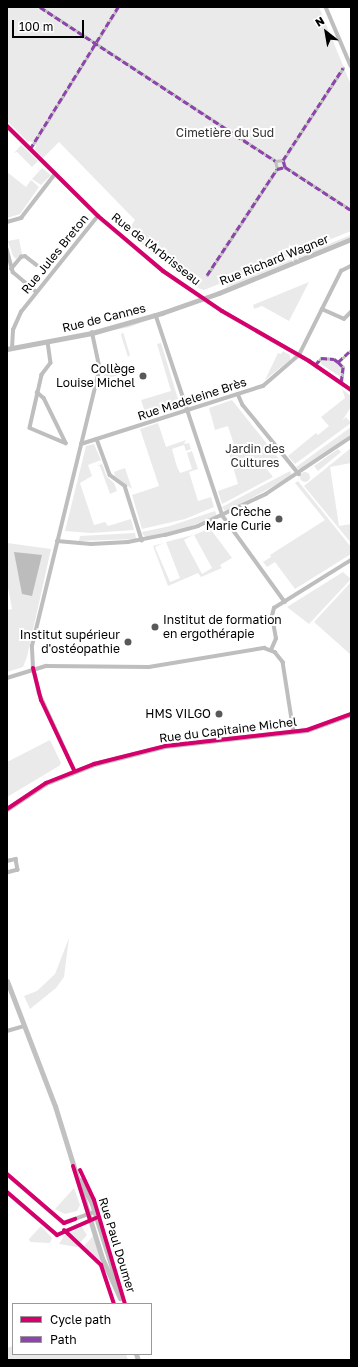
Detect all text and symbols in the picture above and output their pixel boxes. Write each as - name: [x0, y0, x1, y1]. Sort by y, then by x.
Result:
- scale bar: [14, 12, 86, 38]
- north arrow: [306, 12, 346, 52]
- text: N: [313, 14, 326, 29]
- text: 100 m: [19, 19, 53, 34]
- park label: Cimetière du Sud: [176, 126, 274, 140]
- street label: Rue de l'Arbrisseau: [109, 210, 203, 288]
- street label: Rue Jules Breton: [19, 211, 91, 297]
- street label: Rue Richard Wagner: [217, 232, 331, 288]
- street label: Rue de Cannes: [61, 301, 147, 335]
- place label: Collège Louise Michel: [56, 362, 135, 390]
- marker: Collège Louise Michel: [138, 371, 148, 381]
- street label: Rue Madeleine Brès: [136, 375, 248, 423]
- park label: Jardin des Cultures: [225, 442, 285, 470]
- place label: Crèche Marie Curie: [206, 505, 271, 533]
- marker: Crèche Marie Curie: [274, 514, 284, 524]
- place label: Institut de formation en ergothérapie: [163, 613, 282, 641]
- marker: Institut de formation en ergothérapie: [150, 622, 160, 632]
- place label: Institut supérieur d'ostéopathie: [20, 628, 120, 656]
- marker: Institut supérieur d'ostéopathie: [123, 637, 133, 647]
- place label: HMS VILGO: [145, 707, 211, 721]
- marker: HMS VILGO: [214, 709, 224, 719]
- street label: Rue du Capitaine Michel: [158, 714, 298, 746]
- street label: Rue Paul Doumer: [96, 1196, 138, 1294]
- legend: [12, 1303, 152, 1355]
- text: Cycle path: [50, 1312, 111, 1327]
- text: Path: [50, 1332, 77, 1347]

